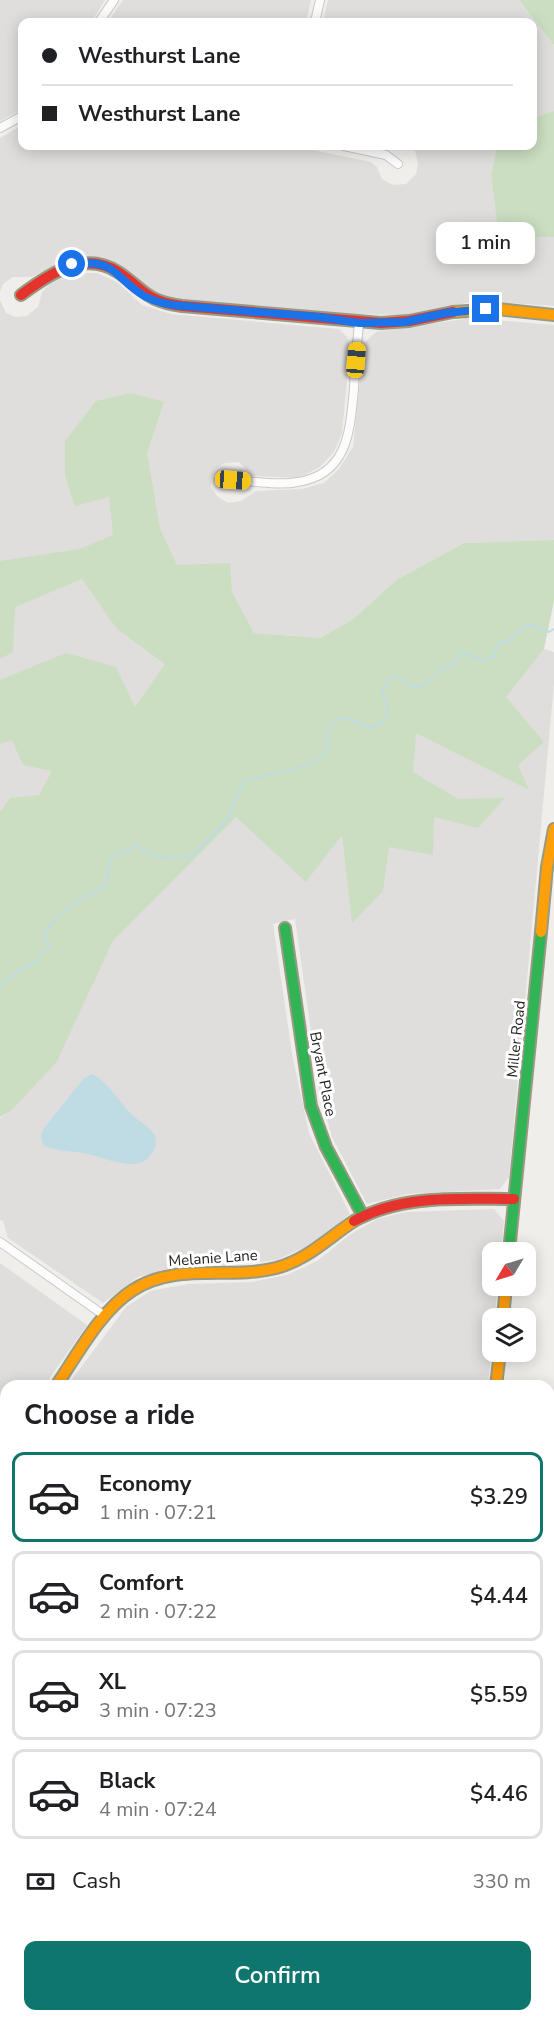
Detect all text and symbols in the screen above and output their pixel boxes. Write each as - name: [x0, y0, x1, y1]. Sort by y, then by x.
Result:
- text: Westhurst Lane: [78, 41, 240, 71]
- text: Westhurst Lane: [78, 99, 240, 129]
- callout: 1 min: [436, 222, 536, 264]
- text: 1 min: [460, 229, 511, 256]
- route start: [58, 250, 85, 277]
- route end: [472, 295, 499, 322]
- car: [345, 341, 367, 379]
- car: [214, 470, 252, 490]
- street label: Miller Road: [502, 1000, 530, 1078]
- street label: Bryant Place: [305, 1030, 341, 1118]
- north arrow: [482, 1242, 536, 1296]
- map controls: [482, 1242, 536, 1362]
- street label: Melanie Lane: [168, 1245, 258, 1271]
- button: layers: [482, 1308, 536, 1362]
- text: Choose a ride: [24, 1397, 195, 1434]
- text: Economy: [99, 1469, 191, 1499]
- icon: car: [27, 1470, 81, 1524]
- text: $3.29: [470, 1482, 528, 1512]
- text: 1 min · 07:21: [99, 1499, 217, 1526]
- text: Comfort: [99, 1568, 183, 1598]
- icon: car: [27, 1569, 81, 1623]
- text: $4.44: [470, 1581, 528, 1611]
- text: 2 min · 07:22: [99, 1598, 217, 1625]
- text: XL: [99, 1667, 126, 1697]
- icon: car: [27, 1668, 81, 1722]
- text: $5.59: [470, 1680, 528, 1710]
- text: 3 min · 07:23: [99, 1697, 217, 1724]
- text: Black: [99, 1766, 155, 1796]
- icon: car: [27, 1767, 81, 1821]
- text: $4.46: [470, 1779, 528, 1809]
- text: 4 min · 07:24: [99, 1796, 217, 1823]
- icon: cash: [24, 1865, 57, 1898]
- text: Cash: [72, 1866, 121, 1896]
- text: 330 m: [473, 1868, 531, 1895]
- button: Confirm: [24, 1941, 531, 2010]

